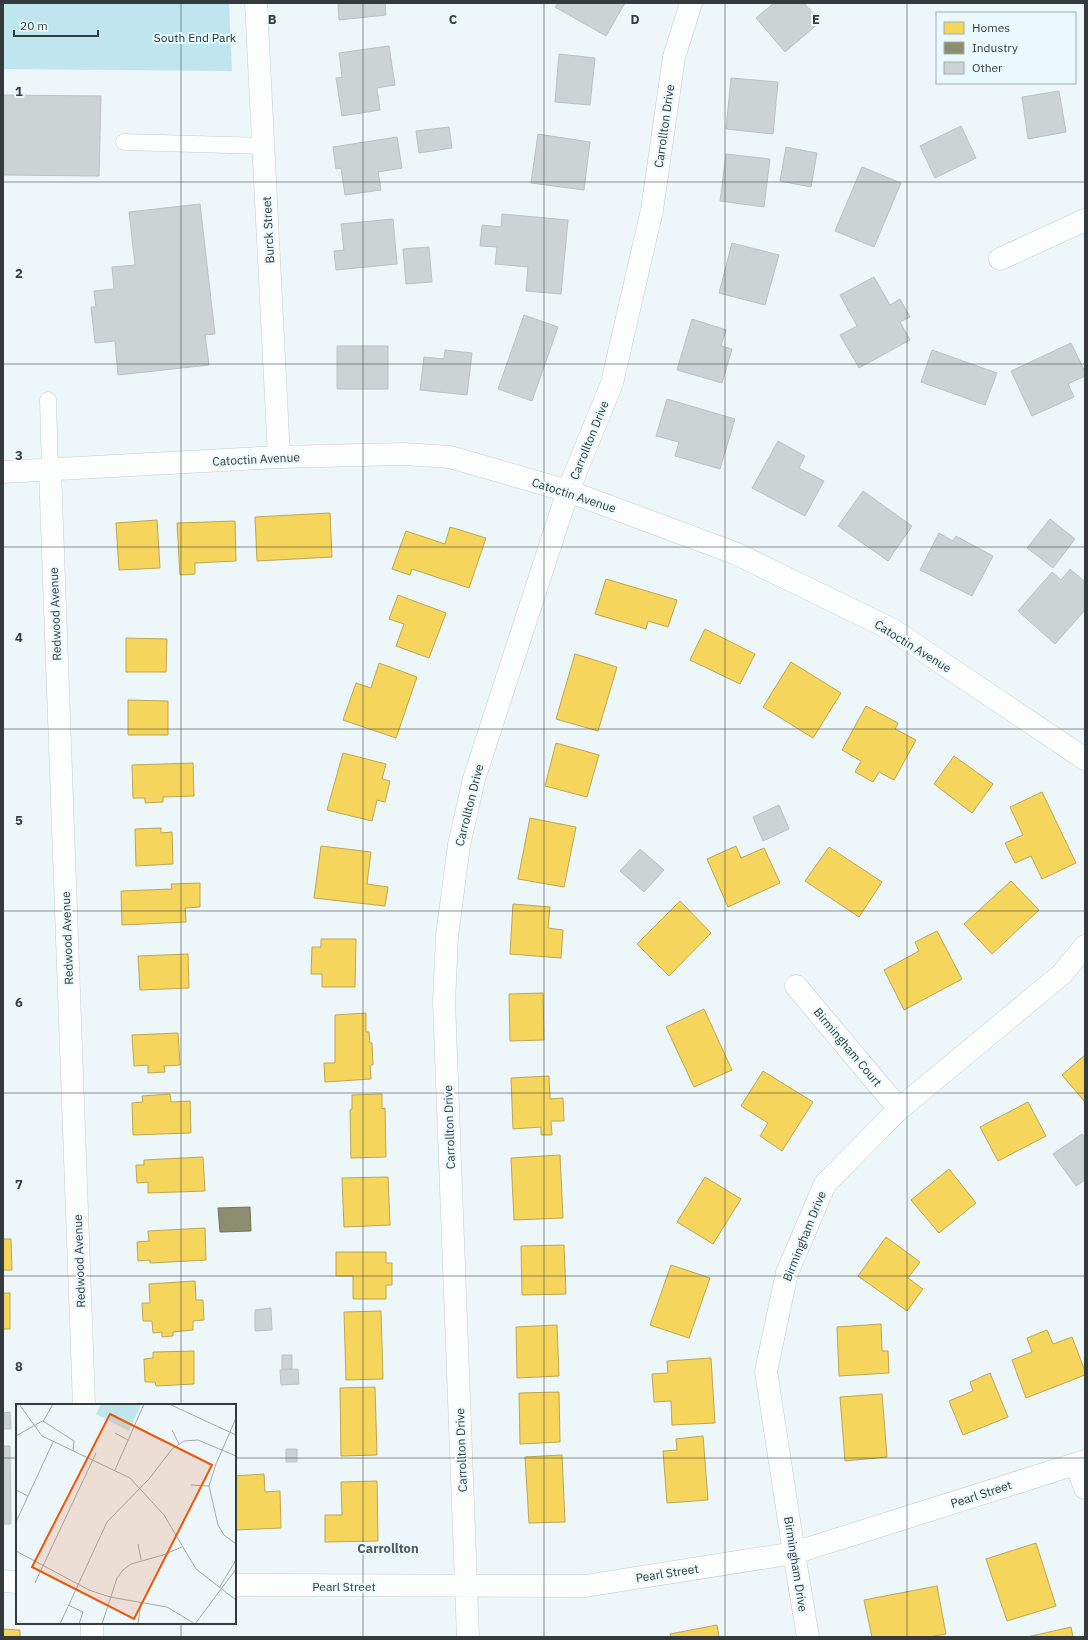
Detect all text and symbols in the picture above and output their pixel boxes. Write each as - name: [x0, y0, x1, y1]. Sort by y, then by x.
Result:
- text: B: [268, 11, 277, 28]
- text: C: [449, 11, 458, 28]
- text: D: [630, 11, 640, 28]
- text: E: [812, 11, 820, 28]
- scale bar: [14, 12, 98, 38]
- legend: [936, 12, 1076, 84]
- text: 20 m: [20, 18, 48, 33]
- text: Homes: [972, 20, 1010, 35]
- park label: South End Park: [154, 30, 237, 45]
- text: Industry: [972, 40, 1018, 55]
- text: Other: [972, 60, 1003, 75]
- text: 1: [15, 83, 23, 100]
- street label: Carrollton Drive: [651, 83, 677, 169]
- street label: Burck Street: [259, 196, 277, 264]
- text: 2: [15, 265, 23, 282]
- street label: Carrollton Drive: [566, 398, 612, 482]
- text: 3: [15, 447, 23, 464]
- street label: Catoctin Avenue: [212, 449, 301, 469]
- street label: Catoctin Avenue: [530, 474, 618, 516]
- street label: Redwood Avenue: [46, 567, 64, 661]
- street label: Catoctin Avenue: [872, 616, 955, 676]
- text: 4: [15, 629, 23, 646]
- street label: Carrollton Drive: [452, 762, 487, 848]
- text: 5: [15, 812, 23, 829]
- street label: Redwood Avenue: [58, 891, 76, 985]
- text: 6: [15, 994, 23, 1011]
- street label: Birmingham Court: [811, 1005, 885, 1089]
- street label: Carrollton Drive: [440, 1084, 458, 1169]
- text: 7: [15, 1176, 23, 1193]
- street label: Birmingham Drive: [779, 1188, 829, 1283]
- street label: Redwood Avenue: [70, 1214, 88, 1308]
- text: 8: [15, 1358, 23, 1375]
- inset map: [16, 1404, 236, 1624]
- street label: Carrollton Drive: [452, 1407, 470, 1492]
- street label: Pearl Street: [949, 1477, 1013, 1511]
- street label: Birmingham Drive: [781, 1515, 811, 1613]
- district label: Carrollton: [357, 1540, 419, 1557]
- street label: Pearl Street: [634, 1561, 700, 1585]
- street label: Pearl Street: [312, 1579, 376, 1594]

